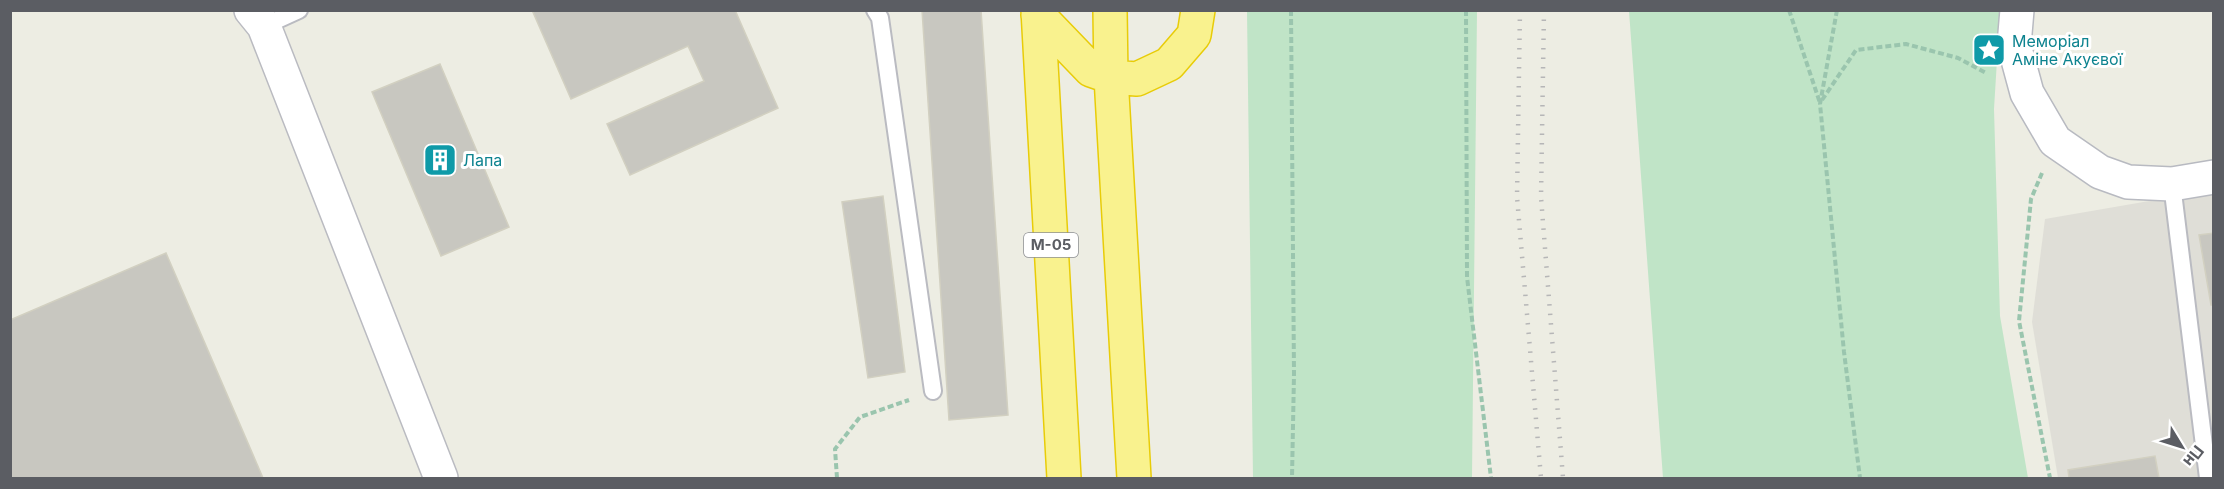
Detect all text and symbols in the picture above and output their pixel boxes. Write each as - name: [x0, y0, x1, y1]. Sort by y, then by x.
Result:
- place label: Меморіал Аміне Акуєвої: [2012, 31, 2124, 69]
- place icon: Меморіал Аміне Акуєвої: [1971, 32, 2007, 68]
- building icon: Лапа: [422, 142, 458, 178]
- place label: Лапа: [463, 150, 502, 170]
- road number: М-05: [1024, 233, 1078, 257]
- north arrow: [2152, 417, 2212, 477]
- text: Пн: [2179, 441, 2208, 471]

